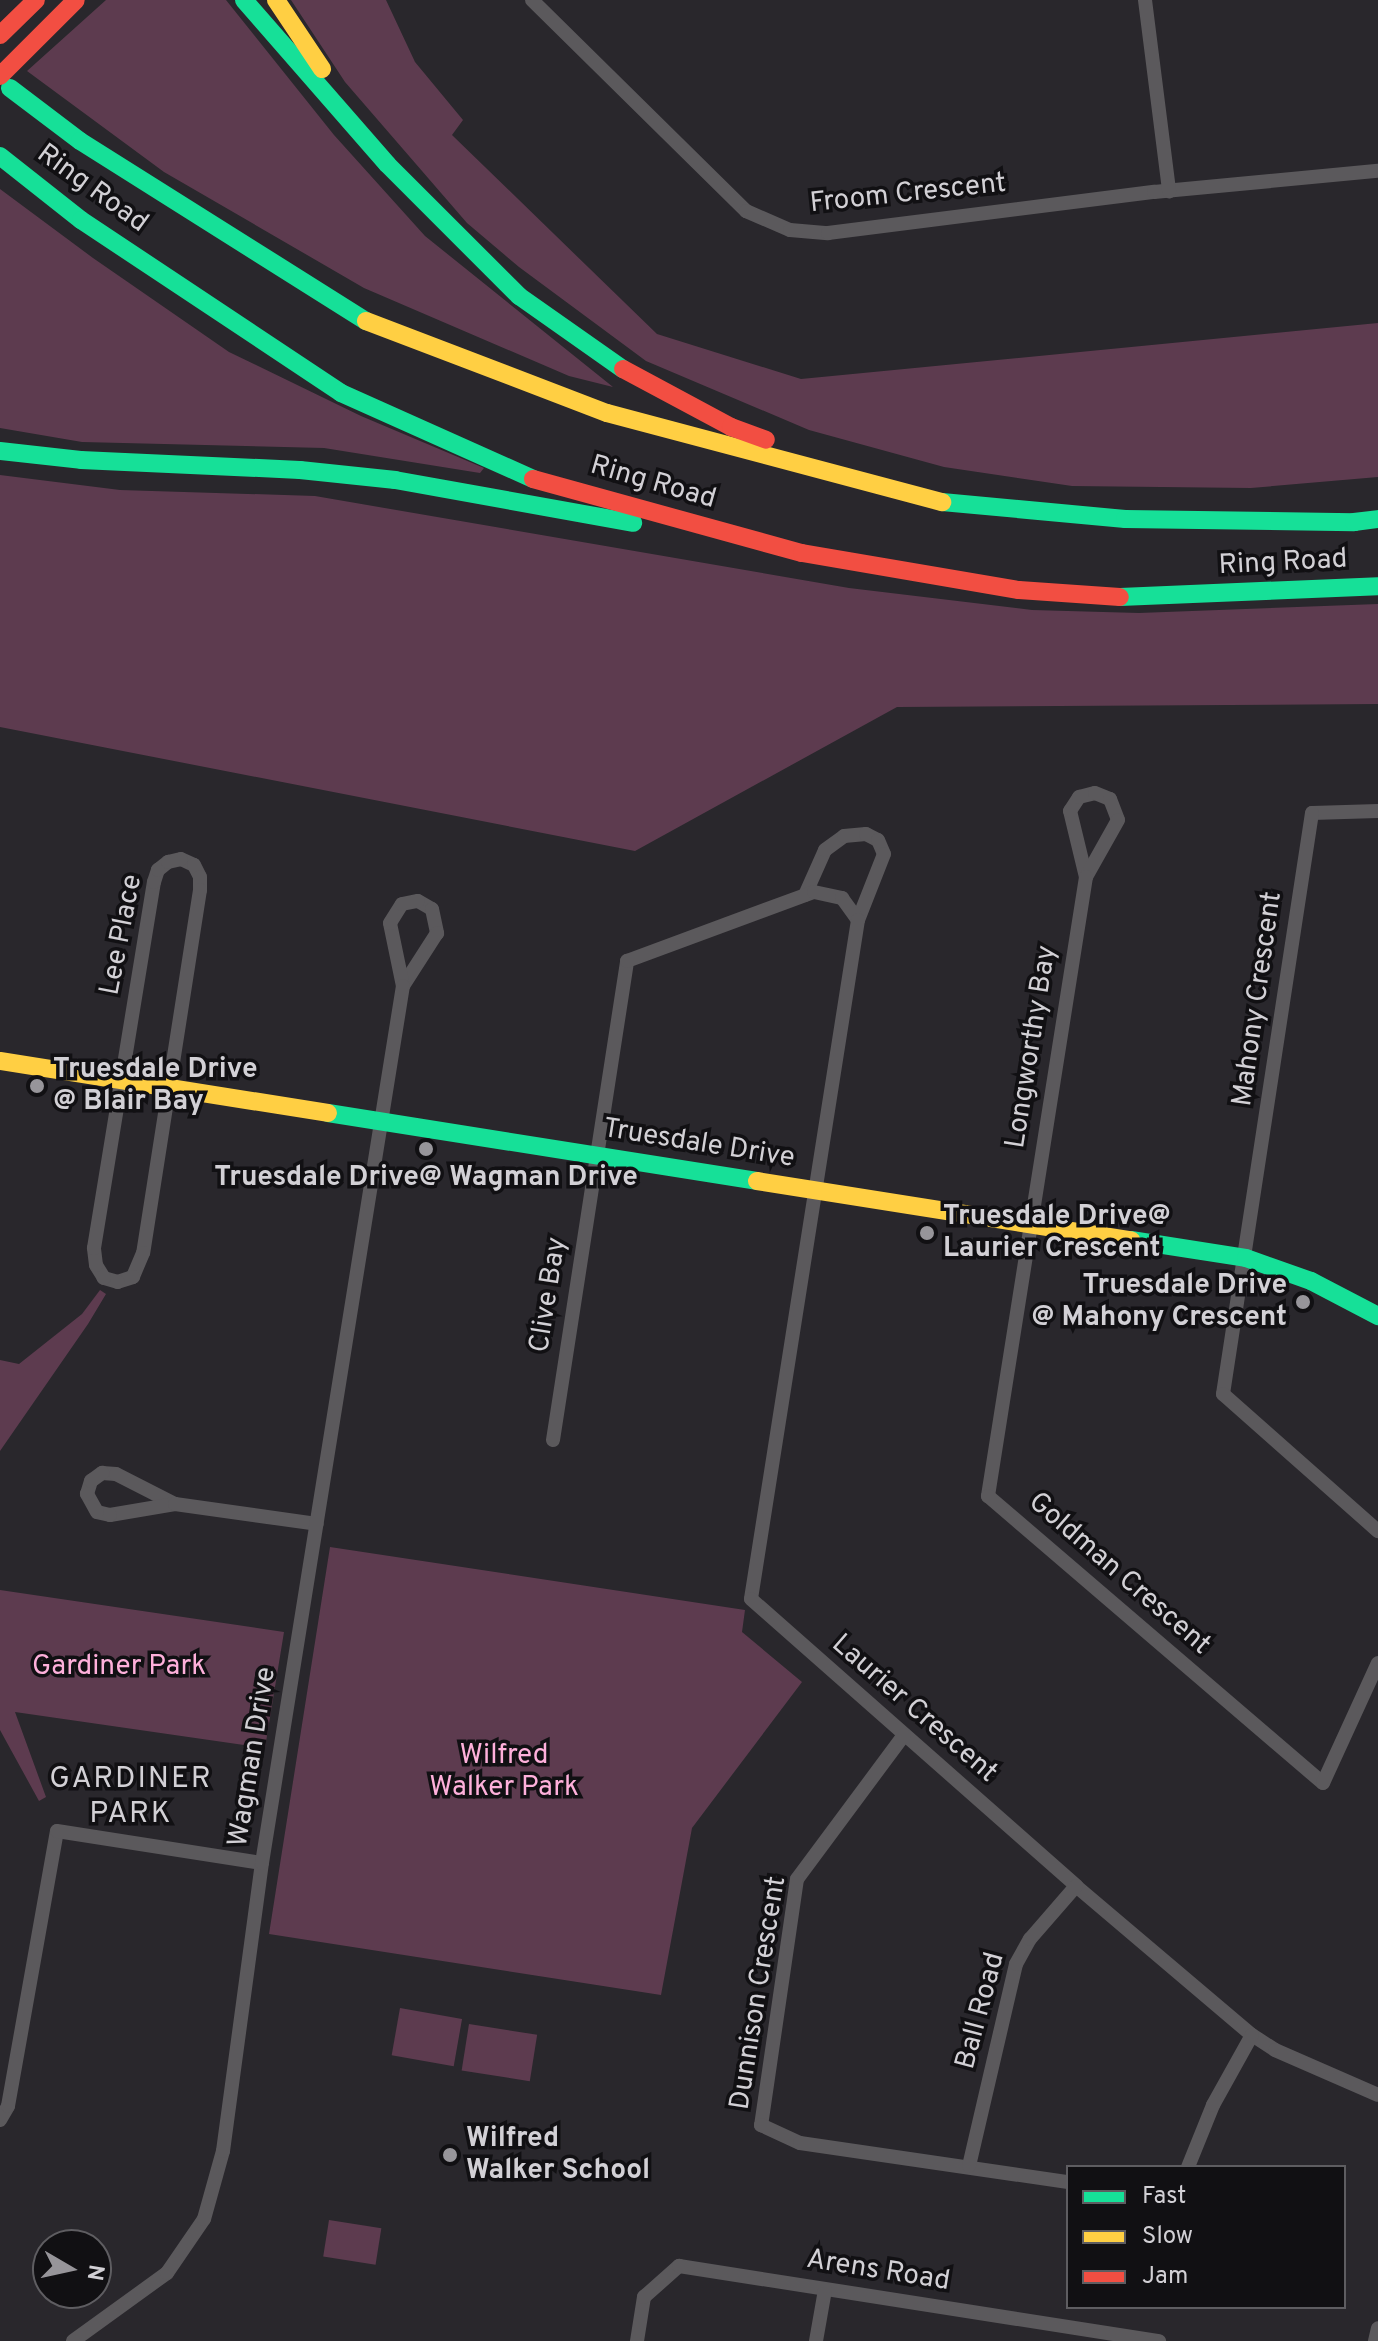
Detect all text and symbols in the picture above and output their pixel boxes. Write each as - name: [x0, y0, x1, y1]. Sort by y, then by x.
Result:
- street label: Ring Road: [30, 137, 154, 241]
- street label: Froom Crescent: [808, 167, 1008, 221]
- street label: Ring Road: [586, 449, 720, 517]
- street label: Ring Road: [1218, 543, 1348, 583]
- street label: Lee Place: [94, 872, 150, 998]
- street label: Mahony Crescent: [1226, 889, 1290, 1109]
- street label: Longworthy Bay: [999, 943, 1065, 1151]
- place label: Truesdale Drive @ Blair Bay: [53, 1053, 258, 1119]
- marker: Truesdale Drive @ Blair Bay: [28, 1077, 46, 1095]
- street label: Truesdale Drive: [601, 1112, 797, 1176]
- marker: Truesdale Drive@ Wagman Drive: [417, 1140, 435, 1158]
- place label: Truesdale Drive@ Wagman Drive: [214, 1161, 638, 1195]
- place label: Truesdale Drive@ Laurier Crescent: [943, 1200, 1171, 1266]
- marker: Truesdale Drive@ Laurier Crescent: [918, 1224, 936, 1242]
- street label: Clive Bay: [523, 1235, 575, 1355]
- place label: Truesdale Drive @ Mahony Crescent: [1031, 1269, 1287, 1335]
- marker: Truesdale Drive @ Mahony Crescent: [1294, 1293, 1312, 1311]
- street label: Goldman Crescent: [1021, 1486, 1217, 1662]
- street label: Laurier Crescent: [824, 1628, 1004, 1790]
- park label: Gardiner Park: [32, 1650, 206, 1684]
- street label: Wagman Drive: [222, 1665, 284, 1849]
- park label: Wilfred Walker Park: [429, 1739, 579, 1805]
- district label: GARDINER PARK: [49, 1762, 213, 1832]
- street label: Dunnison Crescent: [724, 1874, 794, 2112]
- street label: Ball Road: [949, 1949, 1013, 2073]
- place label: Wilfred Walker School: [466, 2122, 650, 2188]
- marker: Wilfred Walker School: [441, 2146, 459, 2164]
- legend: [1066, 2165, 1346, 2309]
- text: Fast: [1142, 2182, 1186, 2212]
- text: Slow: [1142, 2222, 1193, 2252]
- north arrow: [32, 2229, 112, 2309]
- street label: Arens Road: [804, 2243, 952, 2299]
- text: Jam: [1142, 2262, 1188, 2292]
- text: N: [80, 2263, 109, 2282]

